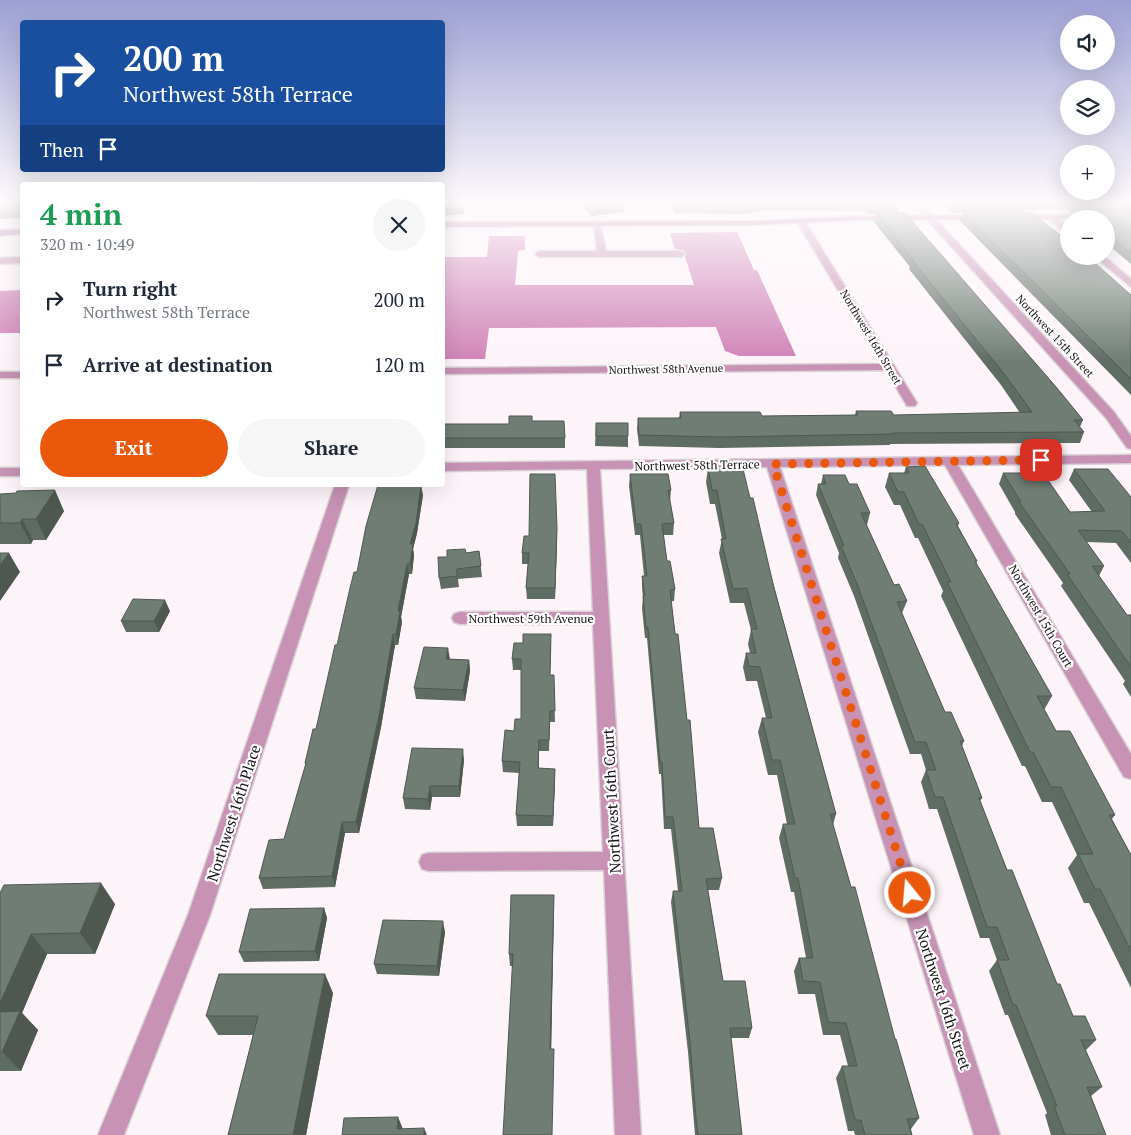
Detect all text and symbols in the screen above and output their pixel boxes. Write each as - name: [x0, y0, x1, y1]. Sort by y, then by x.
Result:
- map controls: [1060, 15, 1115, 265]
- button: sound: [1060, 15, 1115, 70]
- text: 200 m: [123, 35, 224, 81]
- icon: right: [40, 40, 105, 105]
- text: Northwest 58th Terrace: [123, 79, 353, 108]
- button: layers: [1060, 80, 1115, 135]
- icon: arrive: [94, 135, 122, 163]
- text: Then: [40, 137, 84, 162]
- button: +: [1060, 145, 1115, 200]
- text: 4 min: [40, 194, 122, 234]
- button: close: [373, 199, 425, 251]
- button: −: [1060, 210, 1115, 265]
- text: 320 m · 10:49: [40, 233, 134, 255]
- text: Turn right: [83, 276, 177, 301]
- icon: right: [40, 286, 68, 314]
- text: 200 m: [374, 287, 425, 312]
- street label: Northwest 16th Street: [837, 287, 905, 387]
- street label: Northwest 15th Street: [1013, 292, 1097, 380]
- text: Northwest 58th Terrace: [83, 301, 250, 323]
- icon: arrive: [40, 351, 68, 379]
- text: Arrive at destination: [83, 352, 272, 377]
- text: 120 m: [374, 352, 425, 377]
- street label: Northwest 58th Avenue: [609, 361, 724, 377]
- button: Exit: [40, 419, 228, 477]
- button: Share: [238, 419, 425, 477]
- pin: [1020, 439, 1062, 481]
- icon: arrive: [1027, 446, 1055, 474]
- street label: Northwest 58th Terrace: [634, 456, 760, 474]
- street label: Northwest 15th Court: [1006, 562, 1077, 670]
- street label: Northwest 59th Avenue: [469, 611, 593, 626]
- street label: Northwest 16th Court: [597, 728, 625, 874]
- street label: Northwest 16th Place: [201, 742, 265, 884]
- position arrow: [883, 866, 935, 918]
- street label: Northwest 16th Street: [912, 926, 976, 1073]

